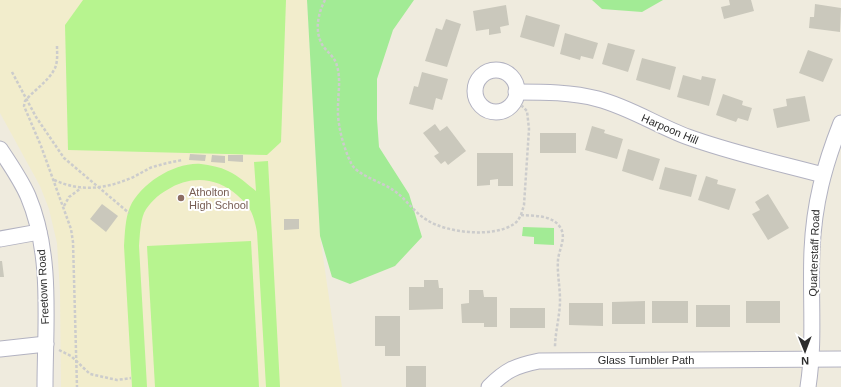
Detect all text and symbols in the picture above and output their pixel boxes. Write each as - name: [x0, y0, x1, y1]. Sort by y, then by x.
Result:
- street label: Harpoon Hill: [640, 112, 700, 146]
- place label: Atholton High School: [189, 186, 248, 211]
- marker: Atholton High School: [176, 193, 186, 203]
- street label: Quarterstaff Road: [806, 209, 822, 297]
- street label: Freetown Road: [35, 249, 51, 325]
- north arrow: [785, 331, 825, 371]
- street label: Glass Tumbler Path: [598, 354, 694, 366]
- text: N: [801, 355, 809, 367]

